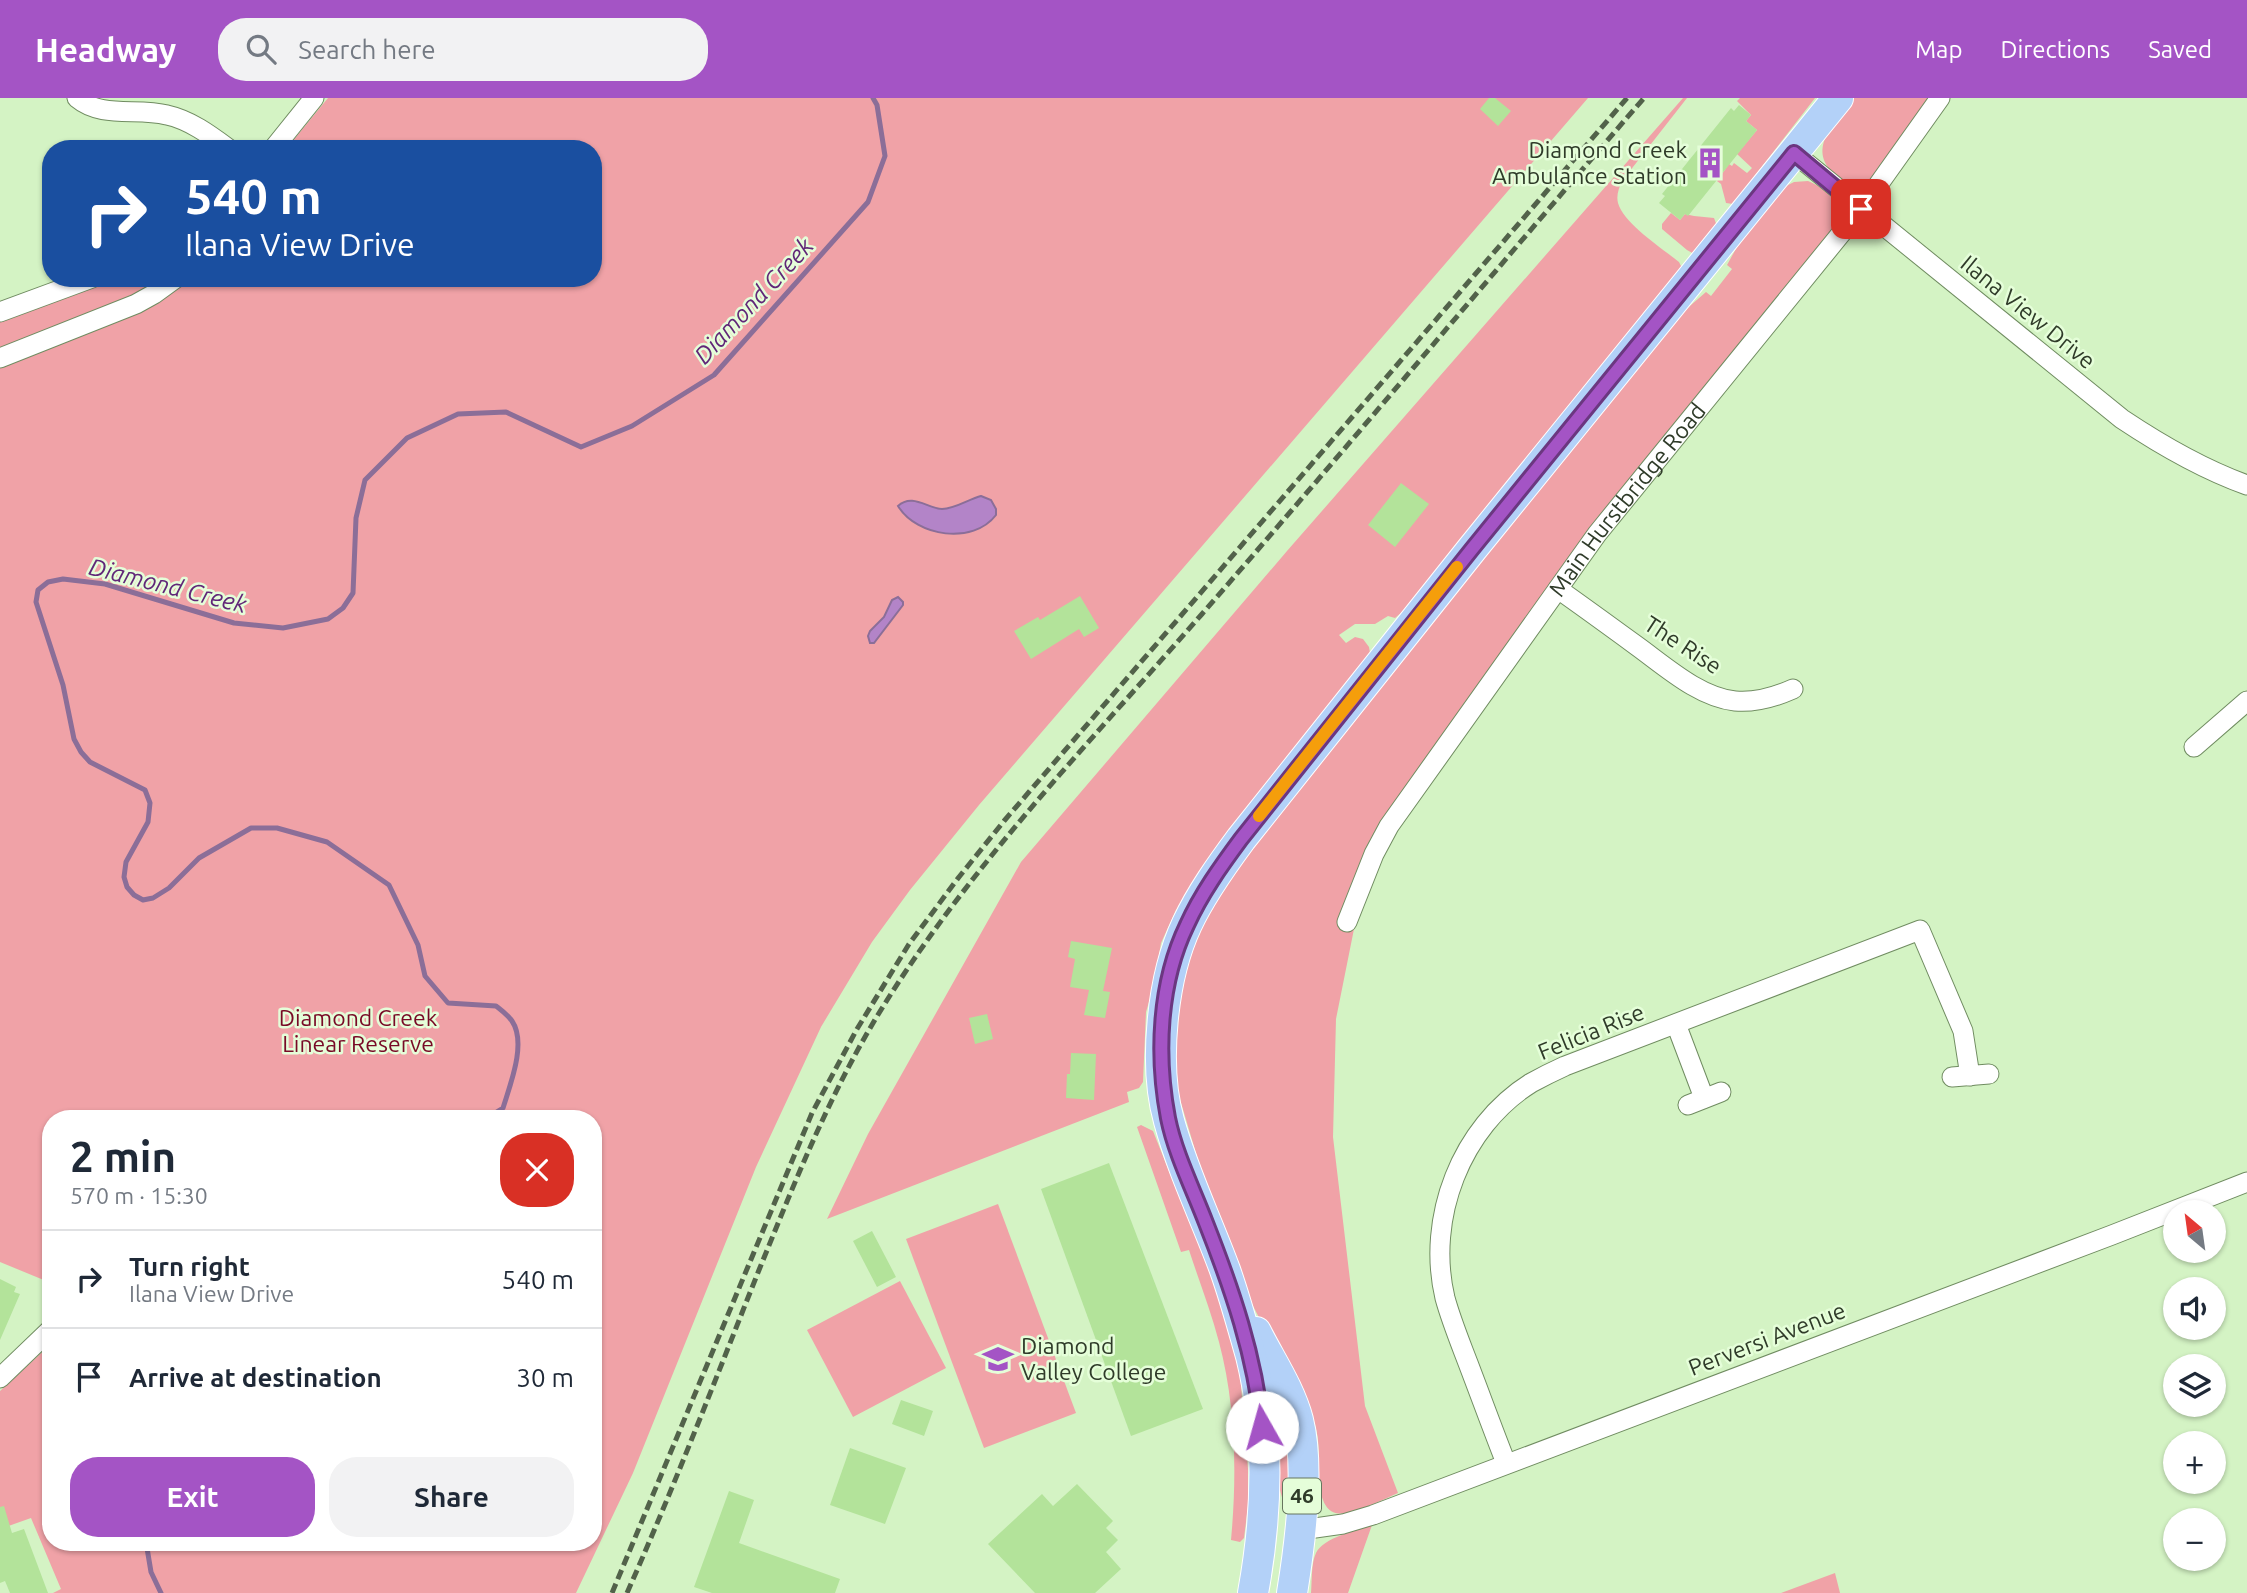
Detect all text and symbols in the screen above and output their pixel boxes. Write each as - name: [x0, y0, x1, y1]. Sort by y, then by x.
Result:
- search box: [218, 18, 708, 81]
- icon: search: [242, 30, 280, 68]
- text: Headway: [35, 31, 176, 68]
- text: Search here: [298, 35, 436, 64]
- text: Map: [1915, 36, 1962, 63]
- text: Directions: [2000, 36, 2110, 63]
- text: Saved: [2148, 36, 2212, 63]
- place label: Diamond Creek Ambulance Station: [1492, 137, 1687, 188]
- building icon: Diamond Creek Ambulance Station: [1693, 146, 1727, 180]
- icon: right: [70, 168, 161, 259]
- text: 540 m: [185, 168, 322, 223]
- pin: [1831, 179, 1891, 239]
- icon: arrive: [1842, 190, 1880, 228]
- text: Ilana View Drive: [185, 226, 415, 262]
- water label: Diamond Creek: [689, 232, 819, 369]
- street label: Ilana View Drive: [1956, 250, 2100, 373]
- street label: Main Hurstbridge Road: [1544, 398, 1710, 601]
- water label: Diamond Creek: [86, 553, 251, 618]
- street label: The Rise: [1640, 611, 1726, 679]
- street label: Felicia Rise: [1534, 999, 1648, 1064]
- park label: Diamond Creek Linear Reserve: [279, 1005, 438, 1056]
- text: 2 min: [70, 1133, 176, 1180]
- button: close: [500, 1133, 574, 1207]
- text: 570 m · 15:30: [70, 1183, 208, 1208]
- north arrow: [2163, 1200, 2226, 1264]
- map controls: [2163, 1200, 2226, 1571]
- text: Turn right: [129, 1252, 250, 1281]
- icon: right: [70, 1260, 108, 1298]
- text: 540 m: [502, 1265, 574, 1294]
- button: sound: [2163, 1277, 2226, 1340]
- text: Ilana View Drive: [129, 1281, 294, 1306]
- street label: Perversi Avenue: [1685, 1297, 1849, 1380]
- place label: Diamond Valley College: [1021, 1333, 1166, 1384]
- school or university icon: Diamond Valley College: [981, 1342, 1015, 1376]
- button: layers: [2163, 1354, 2226, 1417]
- icon: arrive: [70, 1358, 108, 1396]
- text: Arrive at destination: [129, 1363, 382, 1392]
- text: 30 m: [516, 1363, 574, 1392]
- position arrow: [1225, 1390, 1299, 1464]
- button: +: [2163, 1431, 2226, 1494]
- button: Exit: [70, 1457, 315, 1537]
- button: Share: [329, 1457, 574, 1537]
- road number: 46: [1283, 1478, 1321, 1514]
- button: −: [2163, 1508, 2226, 1571]

